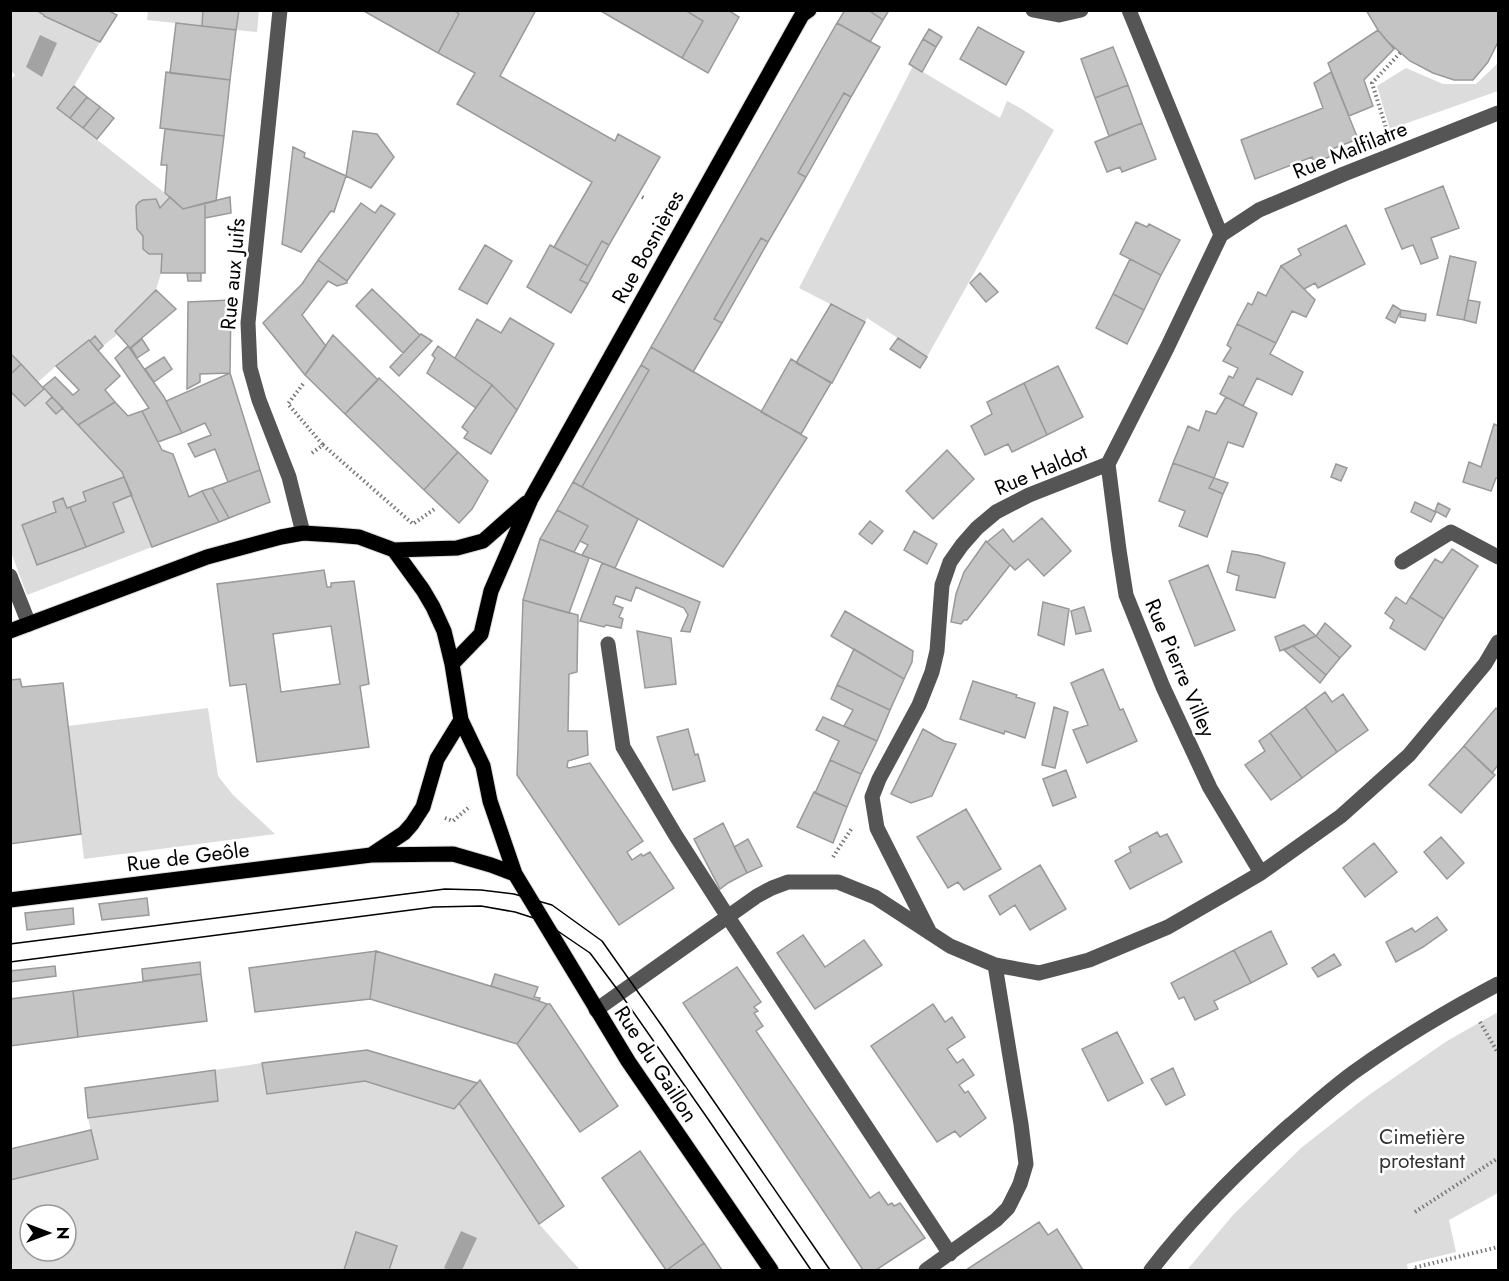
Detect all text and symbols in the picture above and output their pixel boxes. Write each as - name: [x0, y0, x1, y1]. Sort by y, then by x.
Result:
- street label: Rue Malfilatre: [1288, 113, 1412, 187]
- street label: Rue Bosnières: [605, 185, 691, 309]
- street label: Rue aux Juifs: [213, 217, 253, 331]
- street label: Rue Haldot: [990, 437, 1092, 503]
- street label: Rue Pierre Villey: [1137, 594, 1223, 742]
- street label: Rue de Geôle: [125, 835, 251, 879]
- street label: Rue du Gaillon: [607, 1000, 705, 1128]
- park label: Cimetière protestant: [1379, 1122, 1465, 1176]
- north arrow: [18, 1203, 78, 1263]
- text: N: [51, 1227, 74, 1239]

